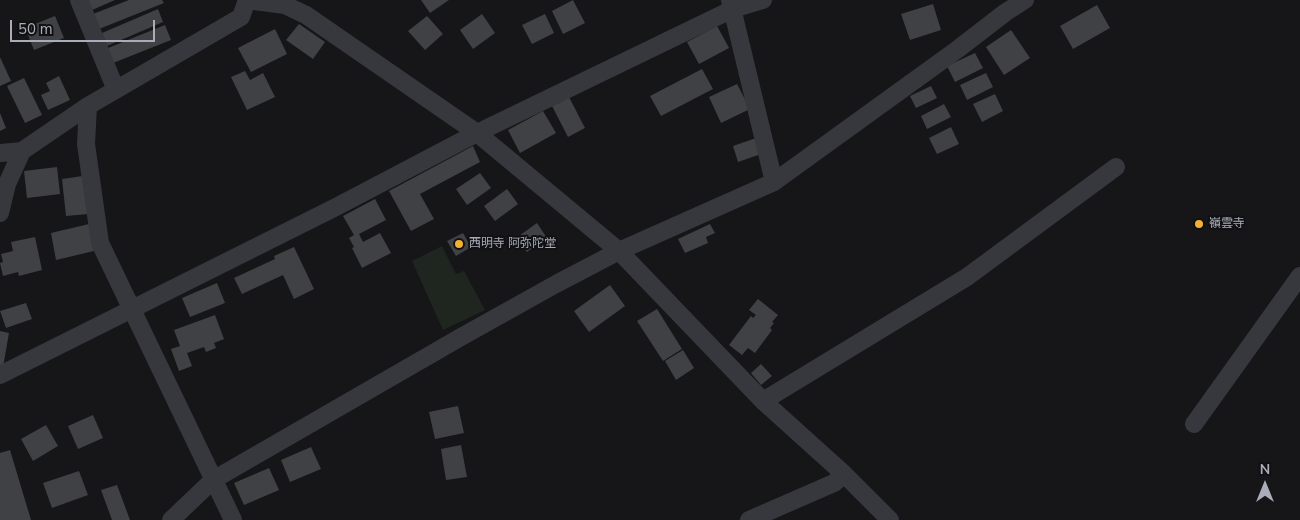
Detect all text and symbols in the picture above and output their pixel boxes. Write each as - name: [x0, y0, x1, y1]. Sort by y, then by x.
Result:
- scale bar: [12, 10, 158, 42]
- text: 50 m: [18, 19, 53, 39]
- place label: 嶺雲寺: [1209, 217, 1245, 231]
- marker: 嶺雲寺: [1193, 218, 1205, 230]
- place label: 西明寺 阿弥陀堂: [469, 237, 556, 251]
- marker: 西明寺 阿弥陀堂: [453, 238, 465, 250]
- north arrow: [1240, 460, 1290, 510]
- text: N: [1260, 460, 1270, 479]

